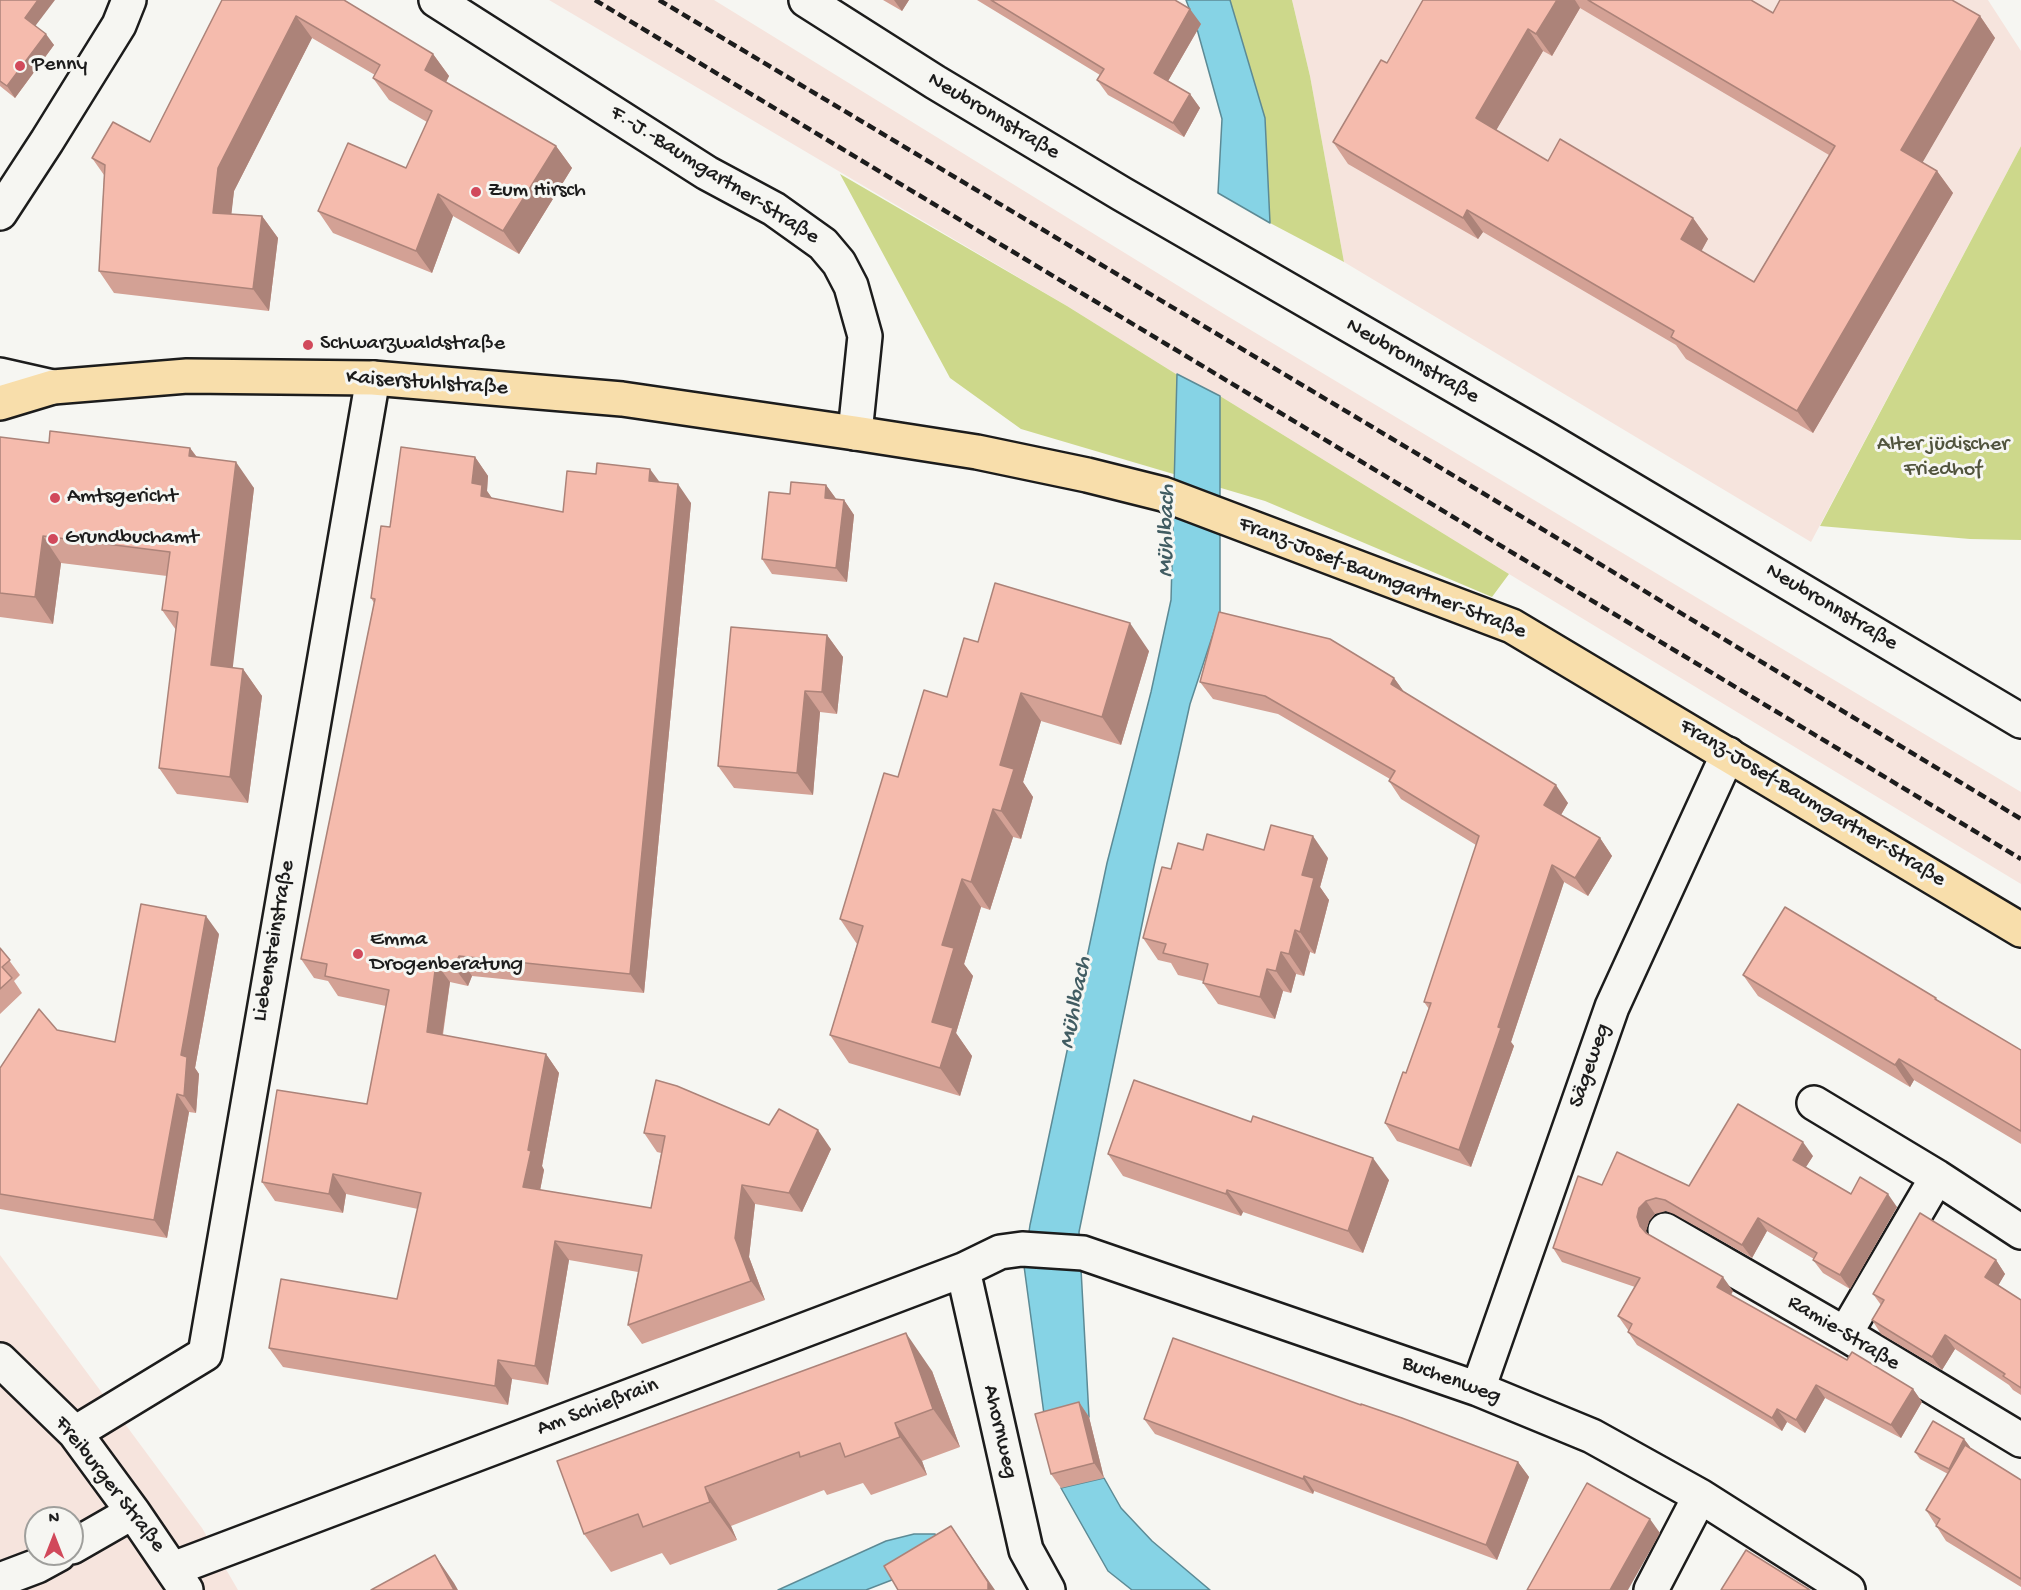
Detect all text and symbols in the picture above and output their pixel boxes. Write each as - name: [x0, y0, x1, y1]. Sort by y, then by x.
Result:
- place label: Penny: [32, 53, 87, 79]
- marker: Penny: [13, 59, 27, 73]
- street label: Neubronnstraße: [922, 67, 1064, 167]
- street label: F.-J.-Baumgartner-Straße: [604, 101, 824, 251]
- place label: Zum Hirsch: [488, 179, 586, 205]
- marker: Zum Hirsch: [469, 185, 483, 199]
- street label: Neubronnstraße: [1341, 313, 1483, 411]
- place label: Schwarzwaldstraße: [320, 332, 505, 358]
- marker: Schwarzwaldstraße: [301, 338, 315, 352]
- street label: Kaiserstuhlstraße: [345, 365, 509, 403]
- park label: Alter jüdischer Friedhof: [1877, 433, 2009, 484]
- water label: Mühlbach: [1153, 484, 1183, 578]
- place label: Amtsgericht: [67, 485, 177, 511]
- marker: Amtsgericht: [48, 491, 62, 505]
- street label: Franz-Josef-Baumgartner-Straße: [1235, 512, 1529, 646]
- place label: Grundbuchamt: [65, 526, 198, 552]
- marker: Grundbuchamt: [46, 532, 60, 546]
- street label: Neubronnstraße: [1760, 558, 1902, 658]
- street label: Franz-Josef-Baumgartner-Straße: [1674, 714, 1950, 894]
- street label: Liebensteinstraße: [248, 858, 302, 1024]
- place label: Emma Drogenberatung: [370, 928, 523, 980]
- marker: Emma Drogenberatung: [351, 947, 365, 961]
- water label: Mühlbach: [1054, 955, 1100, 1051]
- street label: Sägeweg: [1564, 1020, 1618, 1112]
- street label: Ramie-Straße: [1782, 1290, 1904, 1378]
- street label: Buchenweg: [1398, 1351, 1504, 1411]
- street label: Am Schießrain: [534, 1373, 662, 1443]
- street label: Ahornweg: [975, 1383, 1023, 1481]
- street label: Freiburger Straße: [48, 1412, 170, 1558]
- north arrow: [24, 1506, 84, 1566]
- text: N: [49, 1510, 59, 1529]

